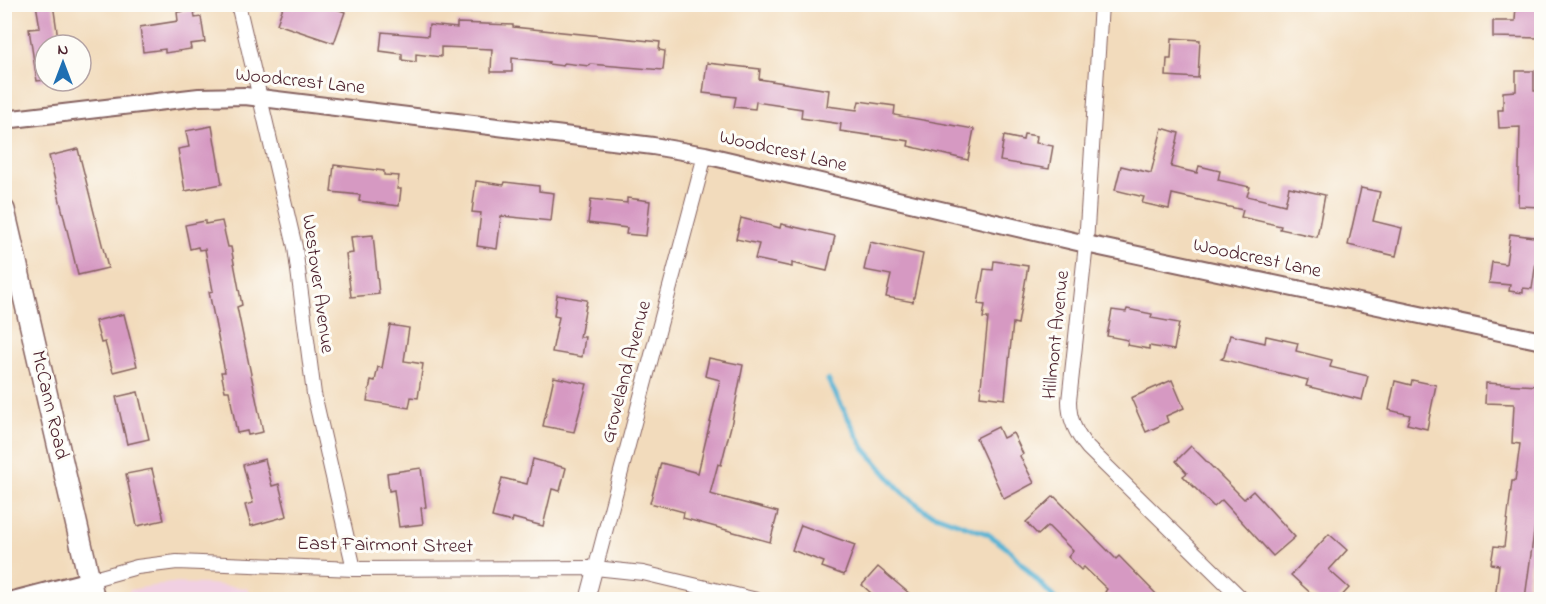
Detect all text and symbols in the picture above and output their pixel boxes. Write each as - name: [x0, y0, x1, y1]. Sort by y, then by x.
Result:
- north arrow: [33, 33, 93, 93]
- text: N: [58, 38, 69, 62]
- street label: Woodcrest Lane: [234, 61, 366, 103]
- street label: Woodcrest Lane: [716, 123, 850, 181]
- street label: Westover Avenue: [293, 213, 341, 355]
- street label: Woodcrest Lane: [1190, 231, 1324, 287]
- street label: Hillmont Avenue: [1036, 269, 1078, 401]
- street label: Groveland Avenue: [594, 297, 660, 446]
- street label: McCann Road: [22, 348, 76, 462]
- street label: East Fairmont Street: [297, 530, 474, 562]

